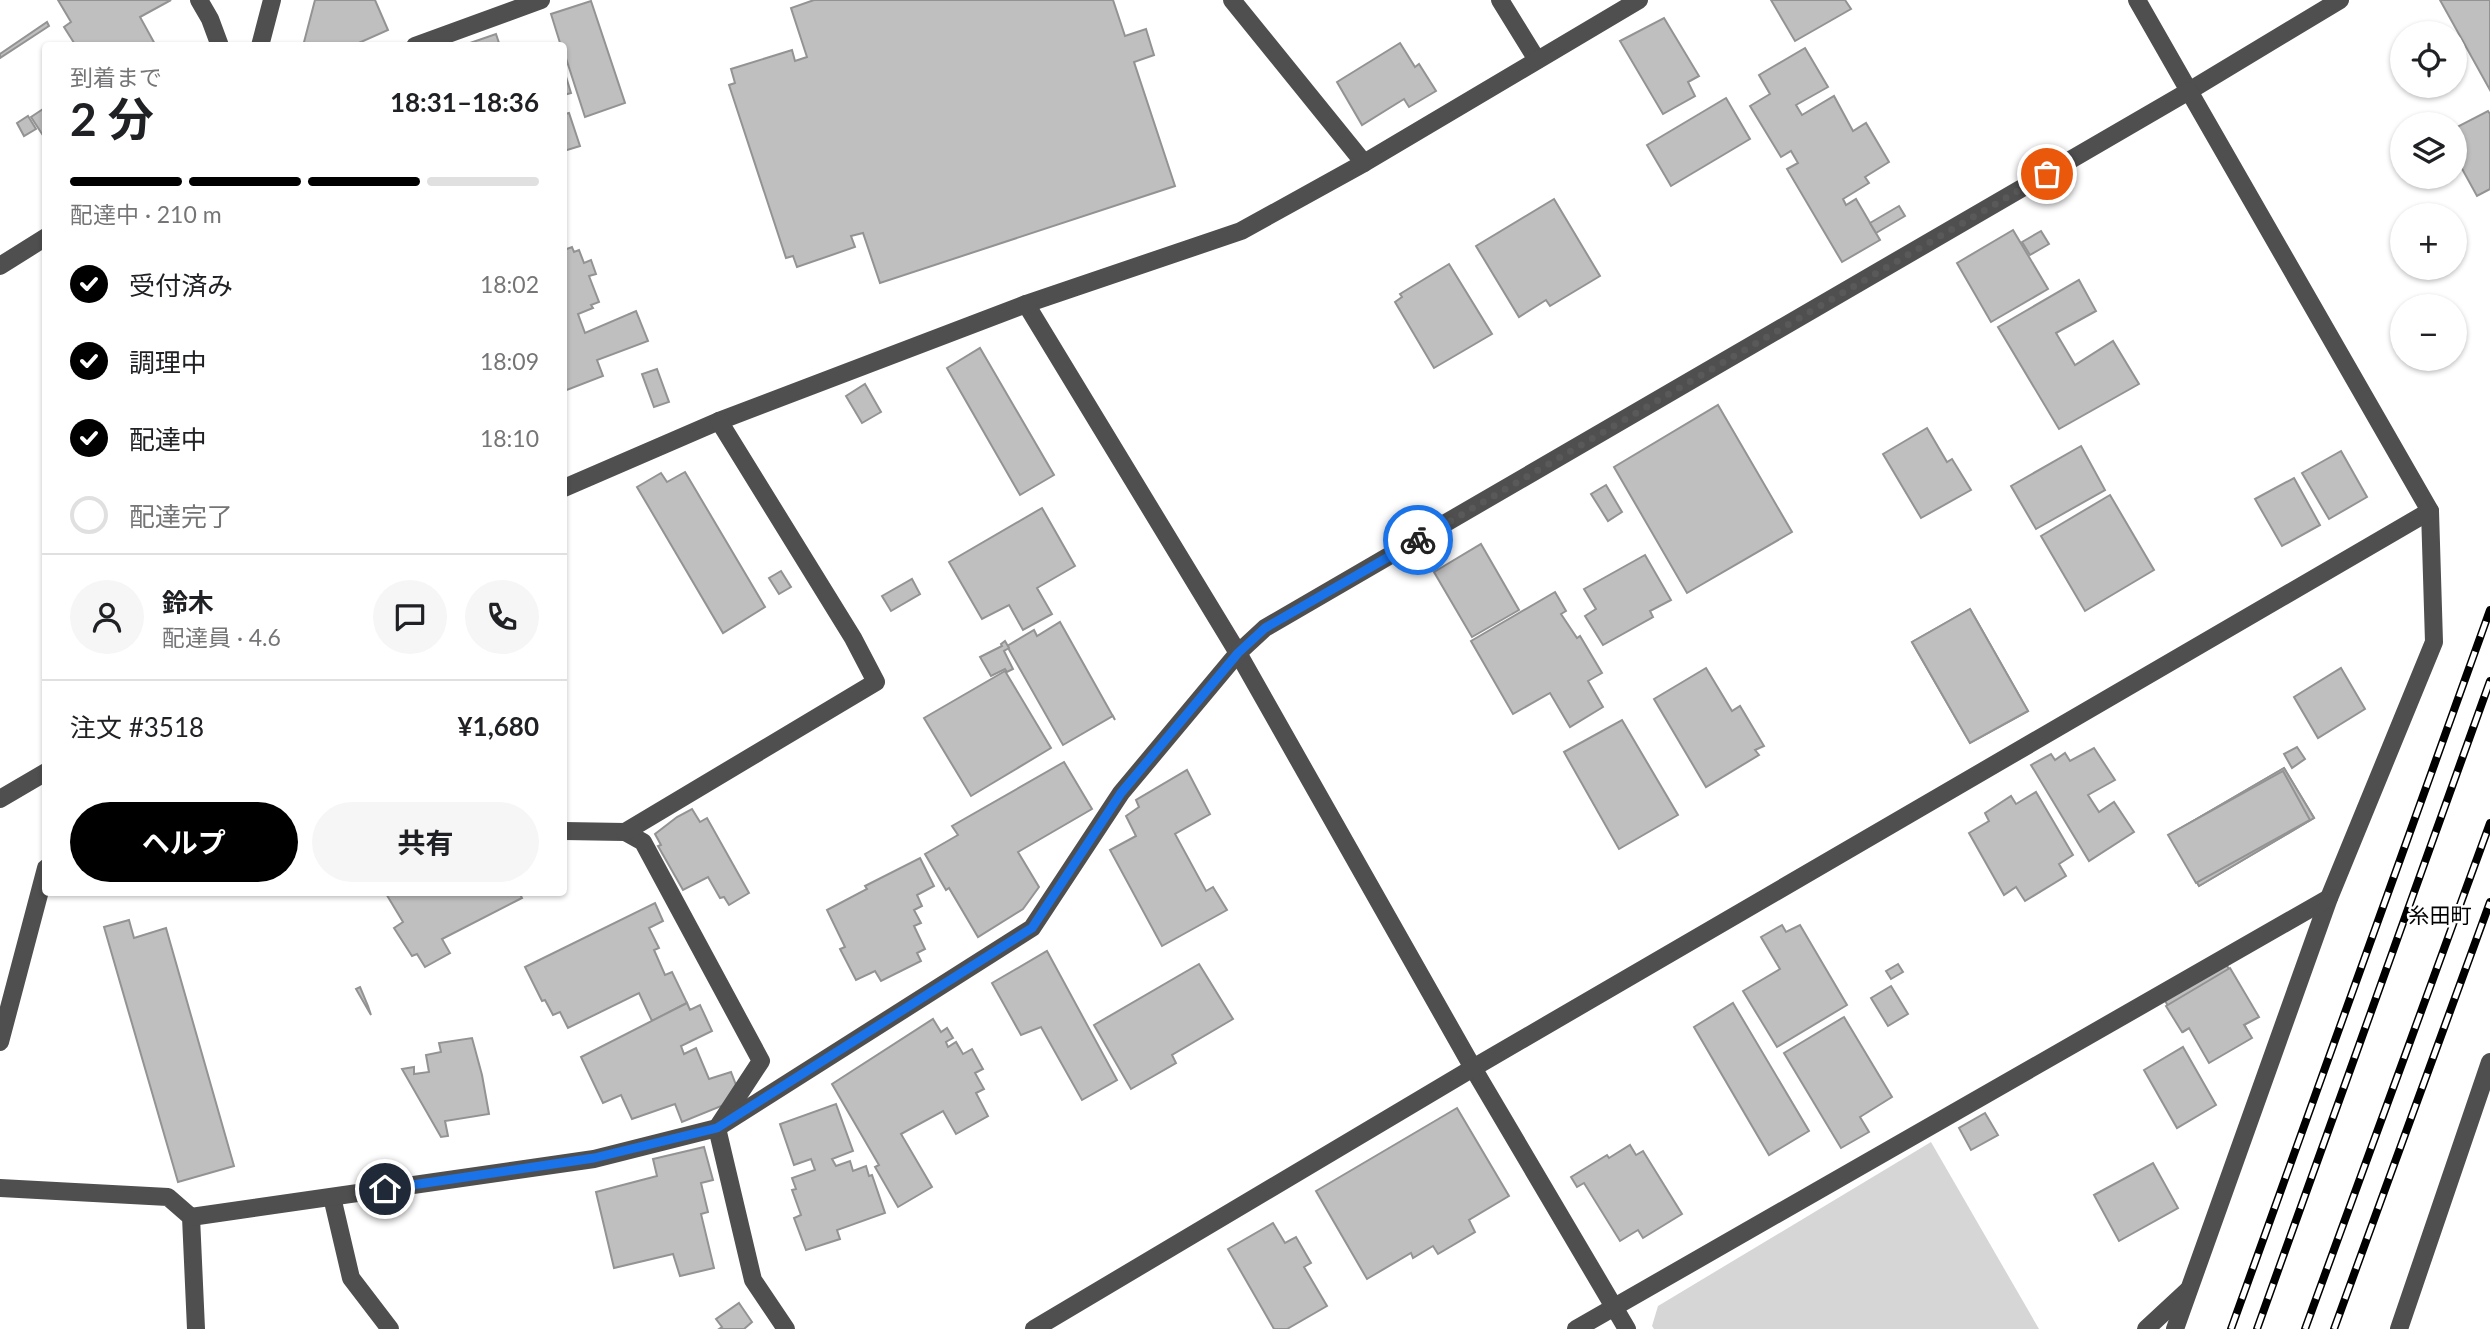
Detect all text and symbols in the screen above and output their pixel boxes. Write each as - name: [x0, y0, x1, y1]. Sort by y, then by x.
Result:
- map controls: [2390, 21, 2467, 371]
- button: locate: [2390, 21, 2467, 98]
- text: 到着まで: [70, 63, 162, 91]
- text: 18:31–18:36: [390, 86, 539, 118]
- text: 2 分: [70, 91, 154, 146]
- button: layers: [2390, 112, 2467, 189]
- pin: [2017, 144, 2077, 204]
- icon: bag: [2028, 155, 2066, 193]
- text: 配達中 · 210 m: [70, 200, 222, 228]
- button: +: [2390, 203, 2467, 280]
- icon: check: [70, 265, 108, 303]
- text: 受付済み: [129, 269, 233, 301]
- text: 18:02: [480, 270, 539, 298]
- button: −: [2390, 294, 2467, 371]
- icon: check: [70, 342, 108, 380]
- text: 調理中: [129, 346, 207, 378]
- text: 18:09: [480, 347, 539, 375]
- icon: check: [70, 419, 108, 457]
- text: 配達中: [129, 423, 207, 455]
- text: 18:10: [480, 424, 539, 452]
- text: 配達完了: [129, 500, 233, 532]
- courier: [1383, 505, 1453, 575]
- icon: bike: [1399, 521, 1437, 559]
- button: person: [70, 580, 144, 654]
- button: chat: [373, 580, 447, 654]
- button: phone: [465, 580, 539, 654]
- text: 鈴木: [162, 586, 214, 618]
- text: 配達員 · 4.6: [162, 623, 281, 651]
- text: ¥1,680: [458, 710, 539, 742]
- text: 注文 #3518: [70, 711, 204, 743]
- button: ヘルプ: [70, 802, 298, 882]
- button: 共有: [312, 802, 539, 882]
- district label: 糸田町: [2409, 902, 2472, 927]
- pin: [355, 1159, 415, 1219]
- icon: home: [366, 1170, 404, 1208]

